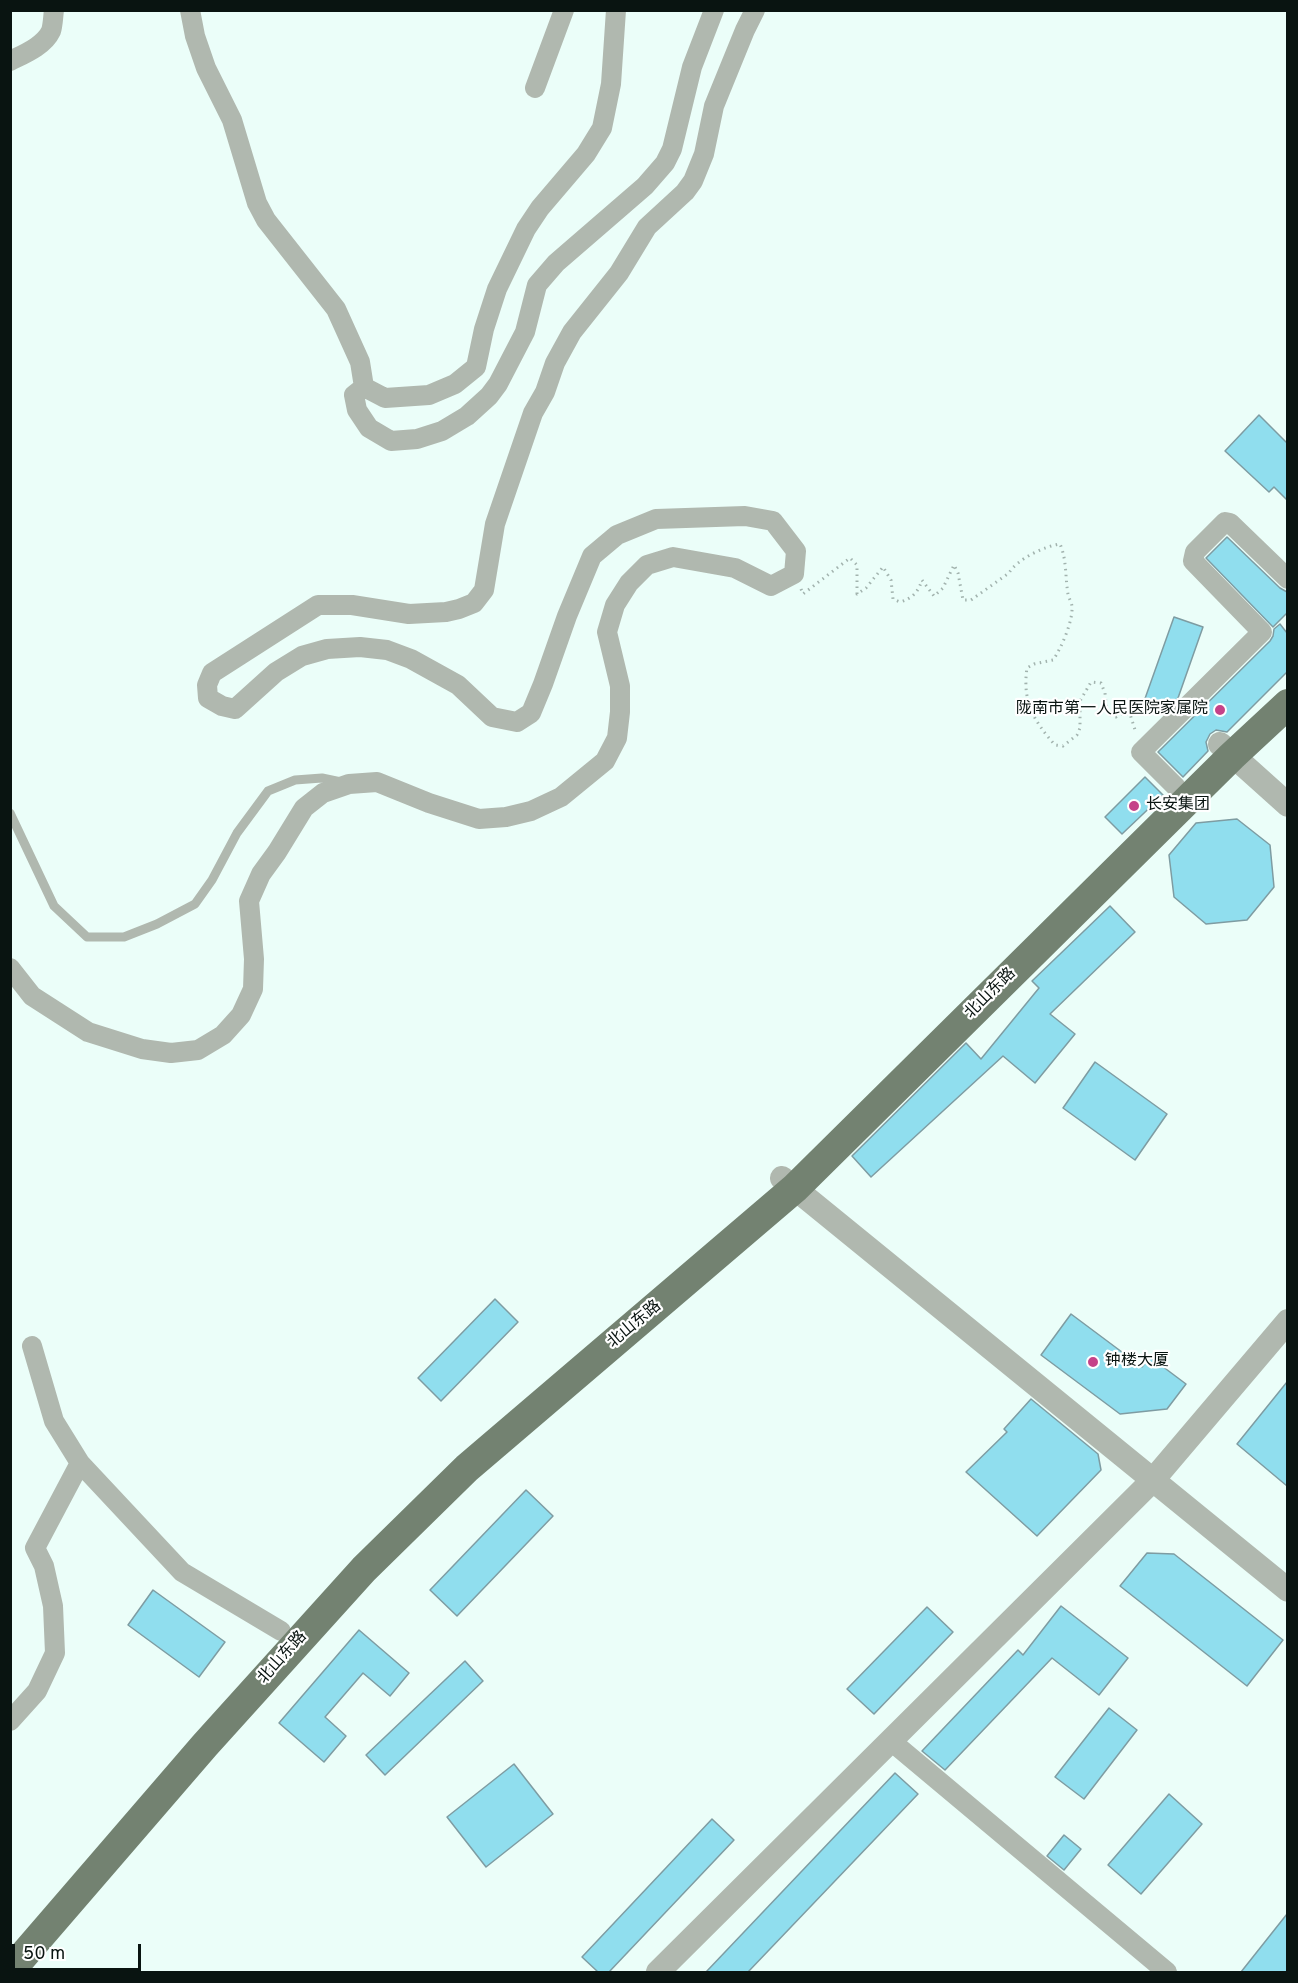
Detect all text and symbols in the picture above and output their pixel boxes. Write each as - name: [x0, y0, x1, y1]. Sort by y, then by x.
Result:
- place label: 陇南市第一人民医院家属院: [1016, 700, 1208, 720]
- marker: 陇南市第一人民医院家属院: [1213, 703, 1227, 717]
- place label: 长安集团: [1146, 796, 1210, 816]
- marker: 长安集团: [1127, 799, 1141, 813]
- street label: 北山东路: [962, 965, 1020, 1023]
- street label: 北山东路: [604, 1297, 666, 1353]
- place label: 钟楼大厦: [1105, 1352, 1169, 1372]
- marker: 钟楼大厦: [1086, 1355, 1100, 1369]
- street label: 北山东路: [254, 1628, 312, 1688]
- scale bar: [15, 1932, 144, 1970]
- text: 50 m: [23, 1943, 65, 1966]

